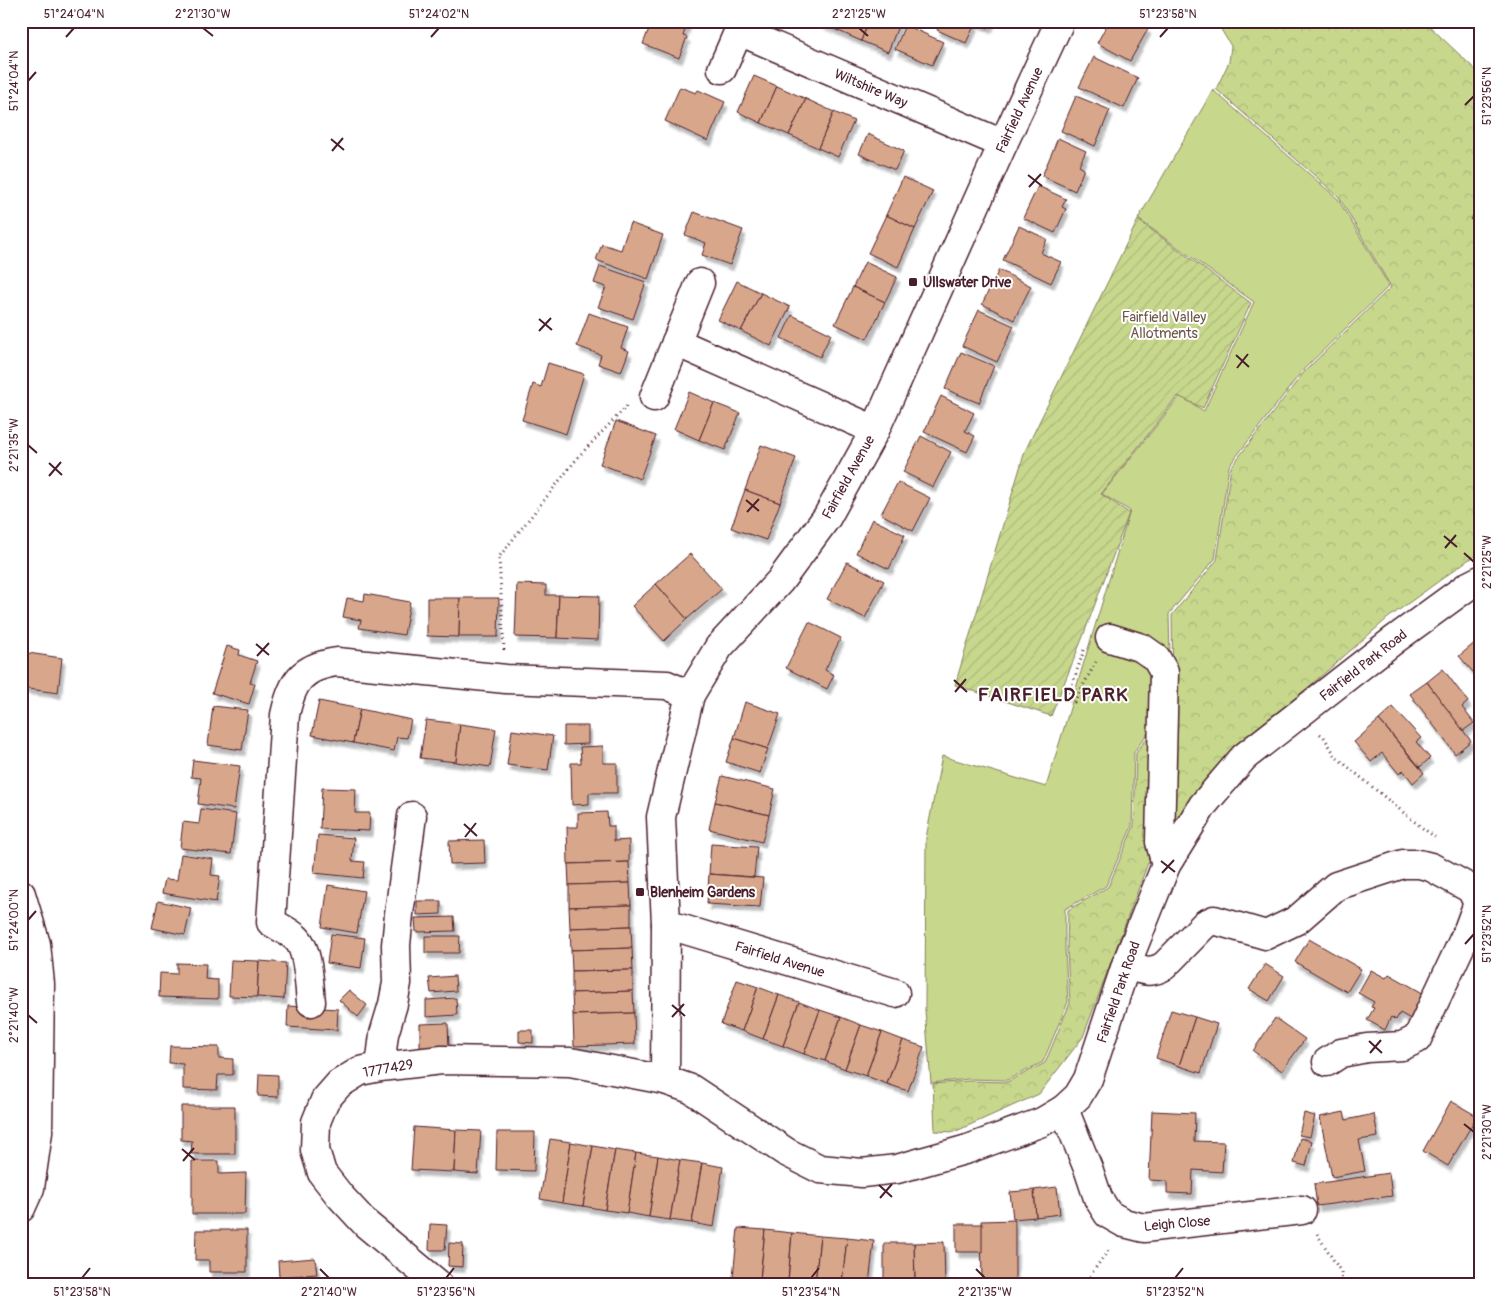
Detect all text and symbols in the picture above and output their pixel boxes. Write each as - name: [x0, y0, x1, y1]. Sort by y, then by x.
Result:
- text: 51°24'04"N: [44, 7, 104, 22]
- text: 2°21'30"W: [175, 7, 231, 22]
- text: 51°24'02"N: [409, 7, 469, 22]
- text: 2°21'25"W: [832, 7, 886, 22]
- text: 51°23'58"N: [1139, 7, 1197, 22]
- text: 51°24'04"N: [7, 51, 22, 111]
- street label: Fairfield Avenue: [992, 64, 1047, 156]
- street label: Wiltshire Way: [832, 65, 910, 112]
- text: 51°23'56"N: [1480, 67, 1495, 125]
- place label: Ullswater Drive: [923, 274, 1012, 291]
- marker: Ullswater Drive: [907, 276, 919, 288]
- park label: Fairfield Valley Allotments: [1122, 309, 1206, 342]
- text: 2°21'35"W: [7, 418, 22, 472]
- street label: Fairfield Avenue: [818, 432, 878, 522]
- text: 2°21'25"W: [1480, 535, 1495, 589]
- street label: Fairfield Park Road: [1316, 626, 1411, 705]
- district label: FAIRFIELD PARK: [978, 683, 1128, 707]
- place label: Blenheim Gardens: [650, 884, 756, 901]
- marker: Blenheim Gardens: [634, 886, 646, 898]
- text: 51°24'00"N: [7, 889, 22, 951]
- text: 51°23'52"N: [1480, 905, 1495, 963]
- street label: Fairfield Avenue: [733, 938, 827, 981]
- street label: Fairfield Park Road: [1093, 939, 1144, 1045]
- text: 2°21'40"W: [7, 987, 22, 1043]
- street label: 1777429: [362, 1056, 415, 1081]
- text: 2°21'30"W: [1480, 1104, 1495, 1160]
- street label: Leigh Close: [1143, 1212, 1211, 1235]
- text: 51°23'58"N: [53, 1285, 111, 1300]
- text: 2°21'40"W: [301, 1285, 357, 1300]
- text: 51°23'56"N: [417, 1285, 475, 1300]
- text: 51°23'54"N: [782, 1285, 840, 1300]
- text: 2°21'35"W: [958, 1285, 1012, 1300]
- text: 51°23'52"N: [1146, 1285, 1204, 1300]

